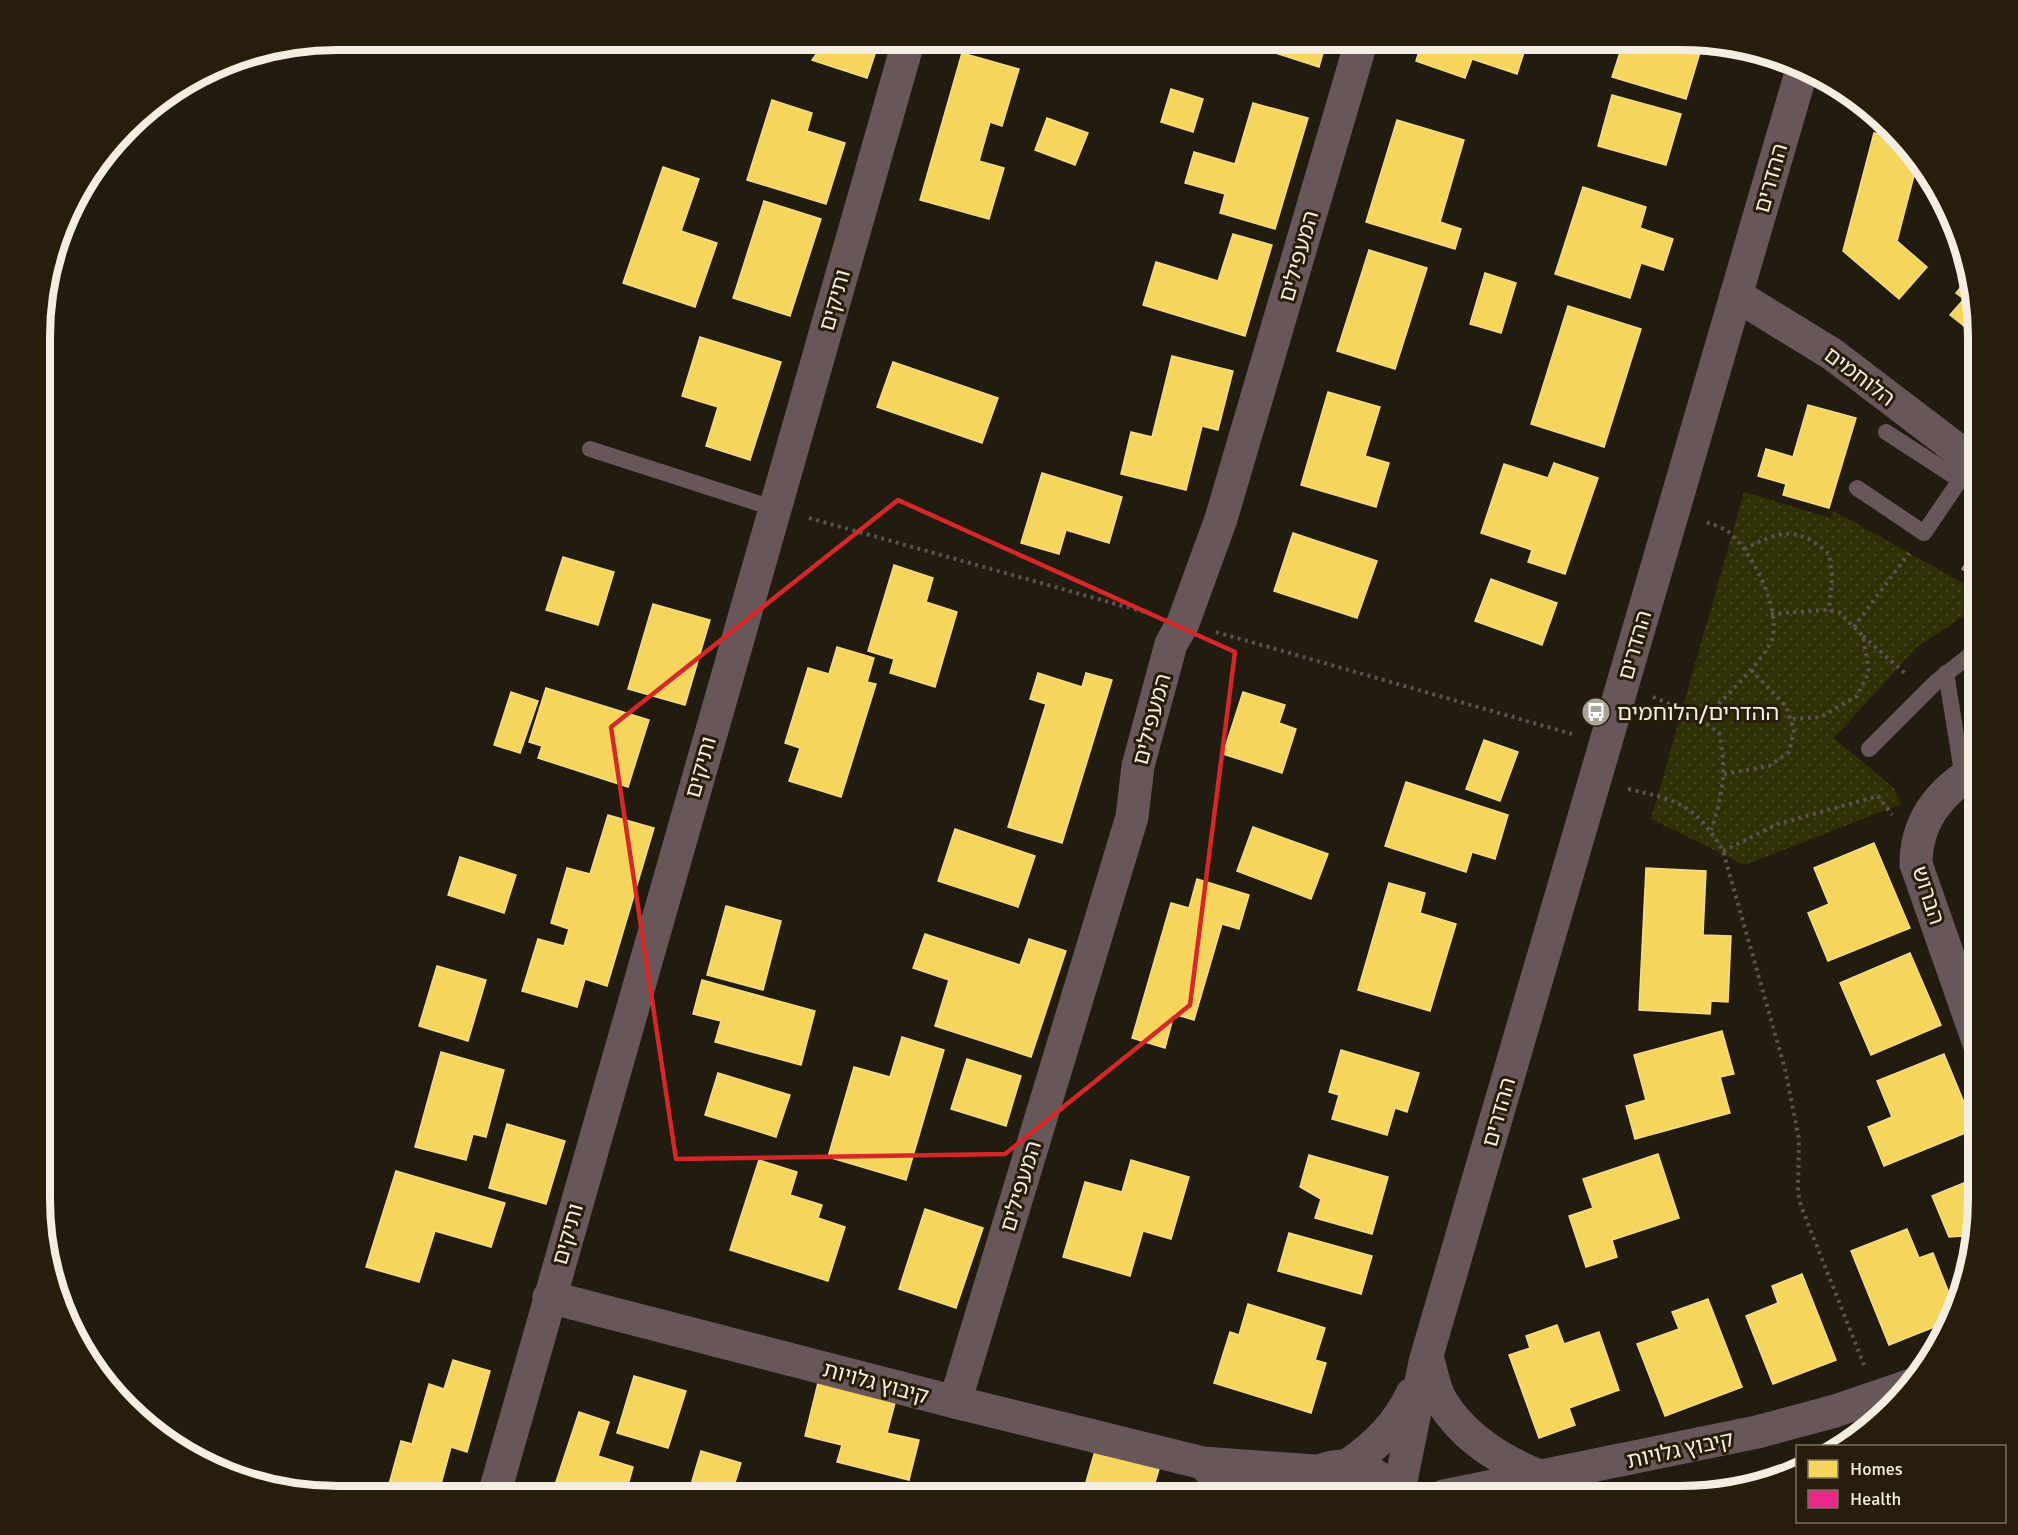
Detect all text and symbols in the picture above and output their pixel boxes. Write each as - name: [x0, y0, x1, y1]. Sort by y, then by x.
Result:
- street label: ההדרים: [1748, 140, 1793, 216]
- street label: המעפילים: [1273, 208, 1324, 305]
- street label: ותיקים: [813, 266, 856, 334]
- street label: הלוחמים: [1819, 341, 1901, 412]
- street label: ההדרים: [1612, 607, 1657, 683]
- street label: המעפילים: [1126, 671, 1177, 768]
- bus stop icon: ההדרים/הלוחמים: [1580, 696, 1612, 728]
- place label: ההדרים/הלוחמים: [1617, 699, 1779, 726]
- street label: ותיקים: [679, 733, 722, 801]
- street label: הברוש: [1906, 862, 1951, 928]
- street label: ההדרים: [1476, 1074, 1521, 1150]
- street label: המעפילים: [994, 1138, 1047, 1235]
- street label: ותיקים: [546, 1200, 589, 1268]
- street label: קיבוץ גלויות: [820, 1355, 932, 1410]
- street label: קיבוץ גלויות: [1624, 1425, 1736, 1474]
- legend: [1796, 1445, 2006, 1523]
- text: Homes: [1850, 1458, 1903, 1480]
- text: Health: [1850, 1488, 1901, 1510]

